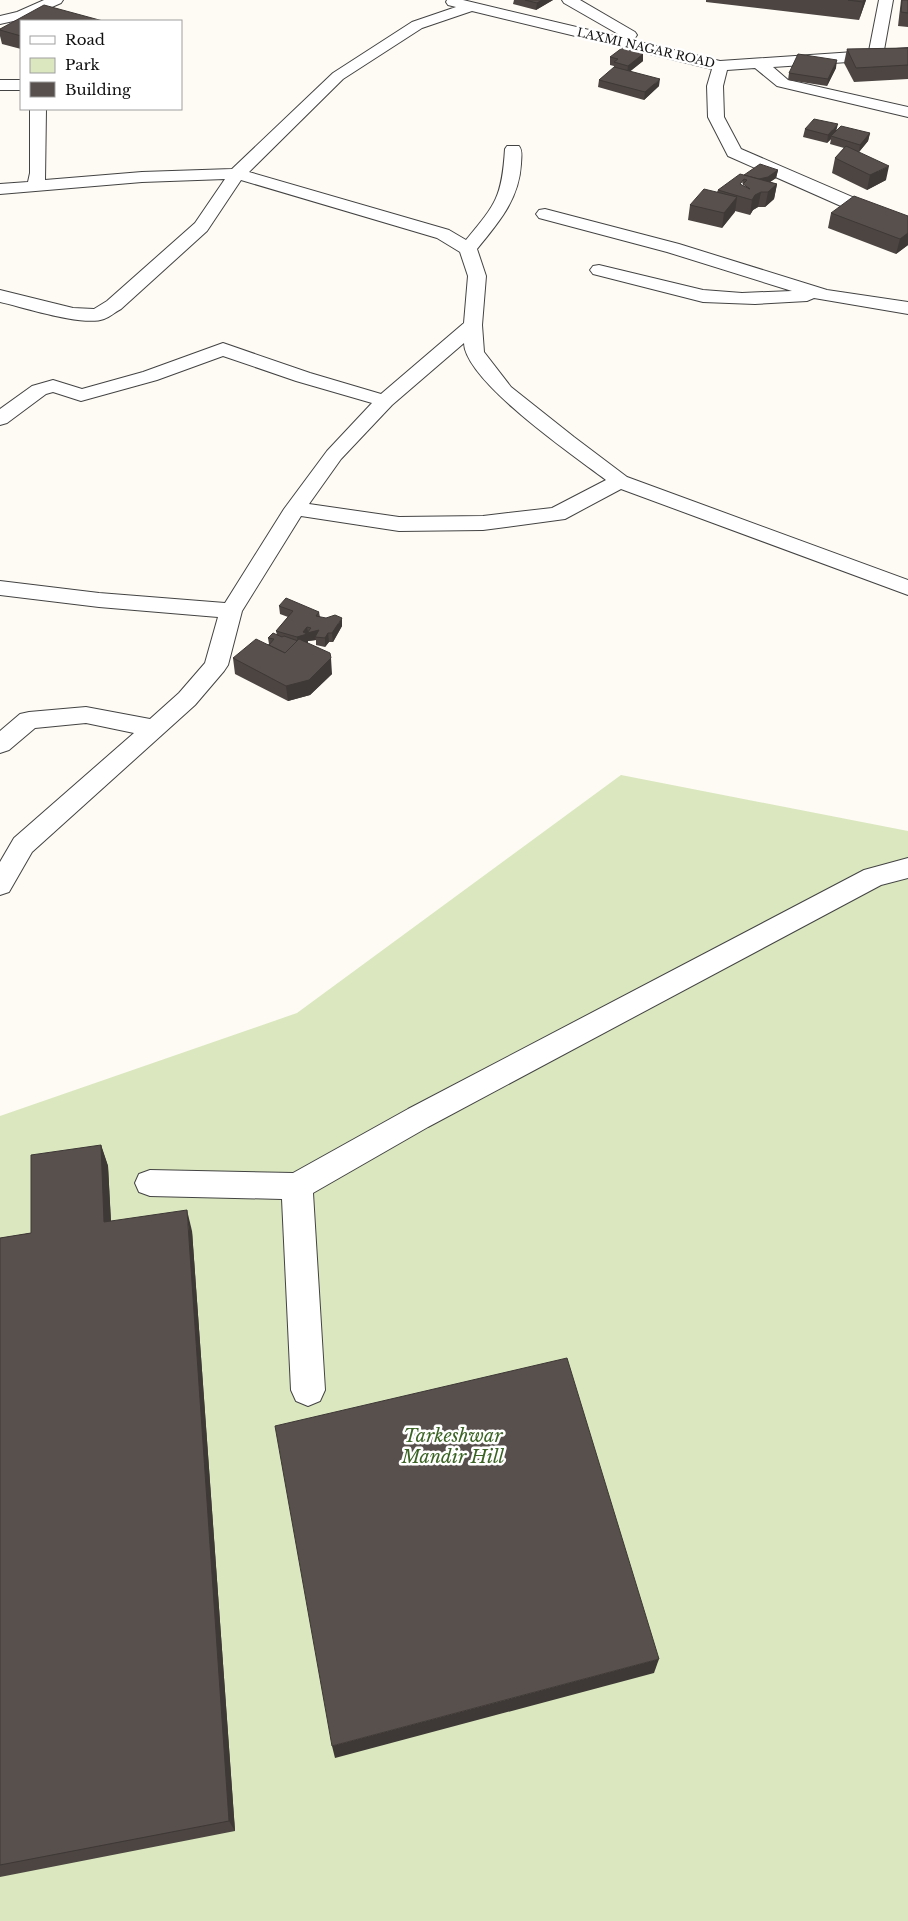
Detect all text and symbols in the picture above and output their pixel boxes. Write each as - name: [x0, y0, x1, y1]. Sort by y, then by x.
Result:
- legend: [20, 20, 182, 110]
- street label: LAXMI NAGAR ROAD: [576, 24, 717, 71]
- text: Road: [65, 30, 105, 49]
- text: Park: [65, 55, 101, 74]
- text: Building: [65, 80, 132, 99]
- park label: Tarkeshwar Mandir Hill: [401, 1425, 505, 1468]

